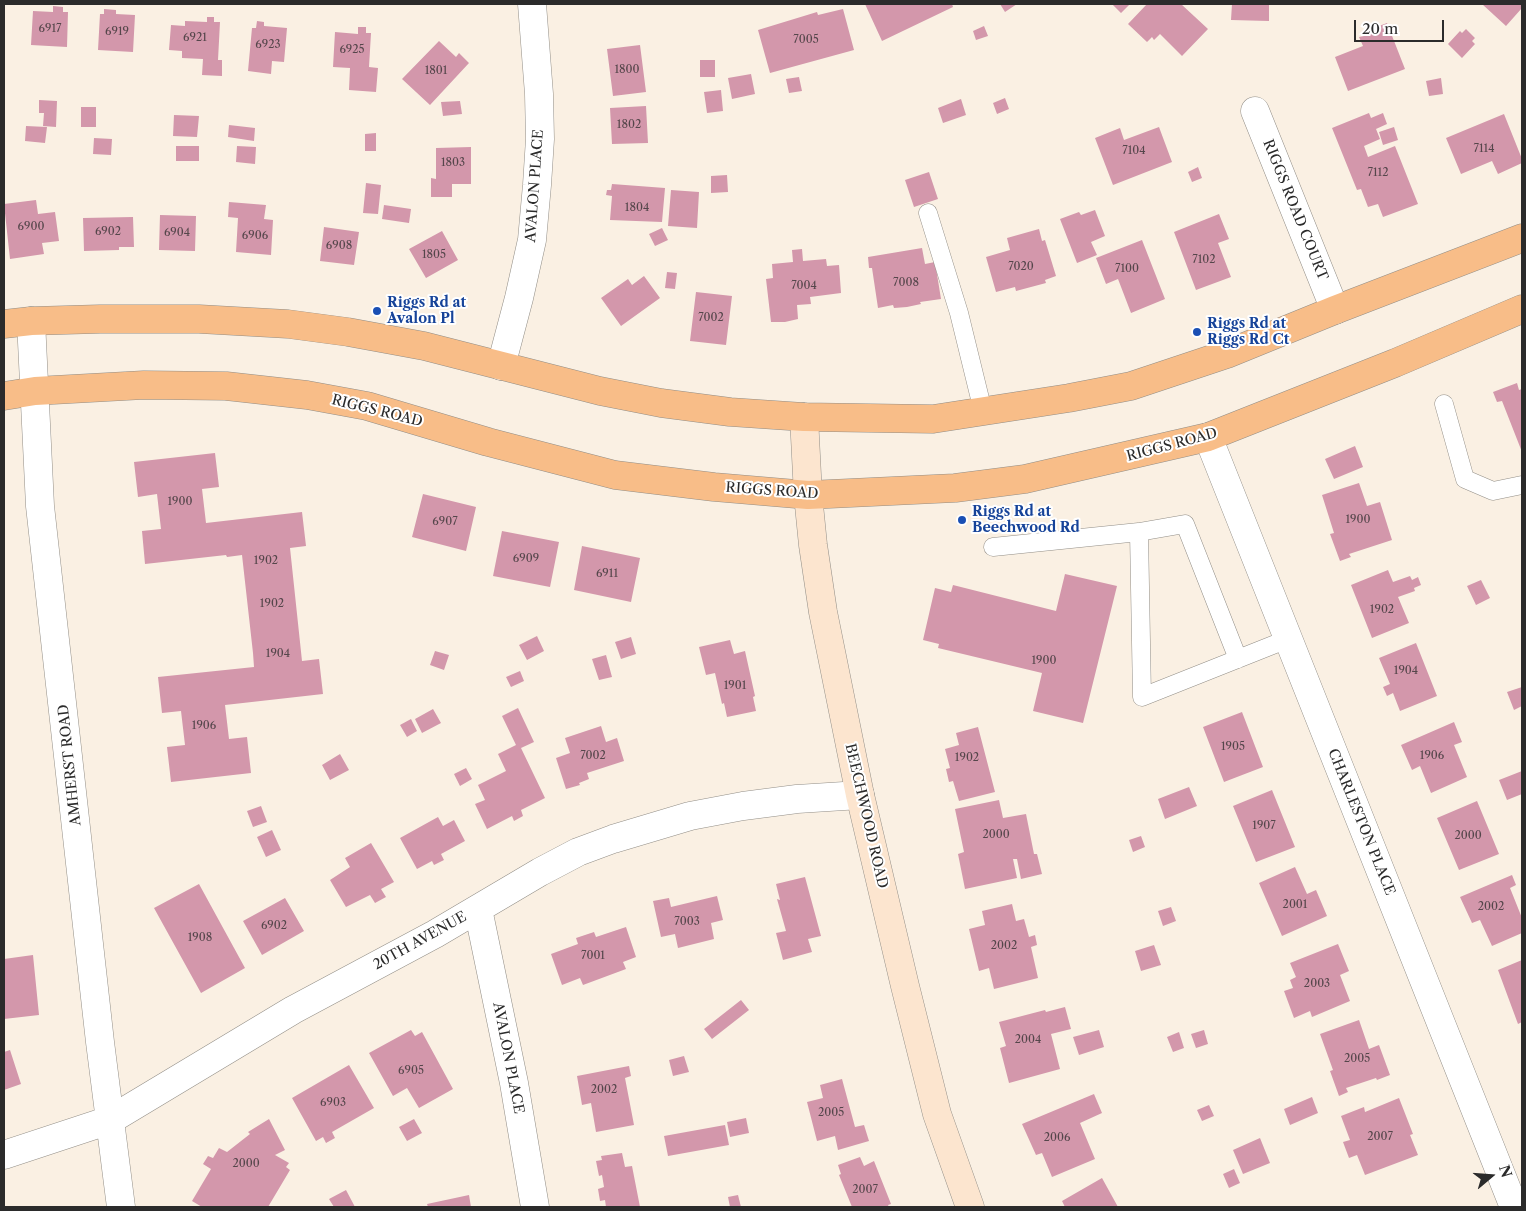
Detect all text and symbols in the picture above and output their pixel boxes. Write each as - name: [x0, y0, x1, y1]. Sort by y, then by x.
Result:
- scale bar: [1356, 10, 1446, 42]
- text: 20 m: [1362, 19, 1398, 38]
- house number: 6917: [39, 22, 61, 36]
- house number: 6919: [105, 25, 129, 39]
- house number: 6921: [183, 31, 207, 45]
- house number: 7005: [793, 33, 819, 47]
- house number: 6923: [255, 38, 281, 52]
- house number: 6925: [339, 43, 365, 57]
- house number: 1800: [614, 63, 640, 77]
- house number: 1801: [425, 64, 447, 78]
- house number: 1802: [617, 118, 641, 132]
- street label: AVALON PLACE: [523, 129, 547, 243]
- street label: RIGGS ROAD COURT: [1259, 137, 1331, 283]
- house number: 7114: [1473, 142, 1495, 156]
- house number: 7104: [1122, 144, 1146, 158]
- house number: 1803: [441, 156, 465, 170]
- house number: 7112: [1368, 166, 1388, 180]
- house number: 1804: [625, 201, 649, 215]
- house number: 6900: [18, 220, 44, 234]
- house number: 6902: [95, 225, 121, 239]
- house number: 6904: [164, 226, 190, 240]
- house number: 6906: [242, 229, 268, 243]
- house number: 6908: [326, 239, 352, 253]
- house number: 1805: [422, 248, 446, 262]
- house number: 7102: [1192, 253, 1216, 267]
- house number: 7020: [1008, 260, 1034, 274]
- house number: 7100: [1115, 262, 1139, 276]
- house number: 7008: [893, 276, 919, 290]
- house number: 7004: [791, 279, 817, 293]
- place label: Riggs Rd at Avalon Pl: [387, 295, 466, 328]
- marker: Riggs Rd at Avalon Pl: [371, 305, 383, 317]
- house number: 7002: [698, 311, 724, 325]
- place label: Riggs Rd at Riggs Rd Ct: [1207, 316, 1289, 348]
- marker: Riggs Rd at Riggs Rd Ct: [1191, 326, 1203, 338]
- street label: RIGGS ROAD: [330, 392, 424, 430]
- street label: RIGGS ROAD: [1125, 425, 1219, 465]
- street label: RIGGS ROAD: [725, 479, 819, 503]
- house number: 1900: [167, 495, 193, 509]
- place label: Riggs Rd at Beechwood Rd: [972, 504, 1080, 536]
- house number: 1900: [1345, 513, 1371, 527]
- marker: Riggs Rd at Beechwood Rd: [956, 514, 968, 526]
- house number: 6907: [432, 515, 458, 529]
- house number: 6909: [513, 552, 539, 566]
- house number: 1902: [254, 554, 278, 568]
- house number: 6911: [596, 567, 618, 581]
- house number: 1902: [260, 597, 284, 611]
- house number: 1902: [1370, 603, 1394, 617]
- house number: 1904: [266, 647, 290, 661]
- house number: 1900: [1031, 654, 1057, 668]
- house number: 1904: [1394, 664, 1418, 678]
- house number: 1901: [724, 679, 746, 693]
- street label: AMHERST ROAD: [55, 703, 85, 827]
- house number: 1906: [192, 719, 216, 733]
- house number: 1905: [1221, 740, 1245, 754]
- street label: BEECHWOOD ROAD: [841, 742, 891, 890]
- street label: CHARLESTON PLACE: [1324, 746, 1398, 898]
- house number: 7002: [580, 749, 606, 763]
- house number: 1906: [1420, 749, 1444, 763]
- house number: 1902: [955, 751, 979, 765]
- house number: 1907: [1252, 819, 1276, 833]
- house number: 2000: [982, 828, 1010, 842]
- house number: 2000: [1454, 829, 1482, 843]
- house number: 2001: [1283, 898, 1307, 912]
- house number: 2002: [1478, 900, 1504, 914]
- street label: 20TH AVENUE: [370, 908, 470, 974]
- house number: 7003: [674, 915, 700, 929]
- house number: 6902: [261, 919, 287, 933]
- house number: 1908: [188, 931, 212, 945]
- house number: 2002: [991, 939, 1017, 953]
- house number: 7001: [581, 949, 605, 963]
- house number: 2003: [1304, 977, 1330, 991]
- street label: AVALON PLACE: [489, 1001, 527, 1115]
- house number: 2004: [1015, 1033, 1041, 1047]
- house number: 2005: [1344, 1052, 1370, 1066]
- house number: 6905: [398, 1064, 424, 1078]
- house number: 2002: [591, 1083, 617, 1097]
- house number: 6903: [320, 1096, 346, 1110]
- house number: 2005: [818, 1106, 844, 1120]
- house number: 2007: [1367, 1130, 1393, 1144]
- house number: 2006: [1044, 1131, 1070, 1145]
- north arrow: [1466, 1151, 1516, 1201]
- house number: 2000: [232, 1157, 260, 1171]
- text: N: [1495, 1163, 1516, 1180]
- house number: 2007: [852, 1183, 878, 1197]

